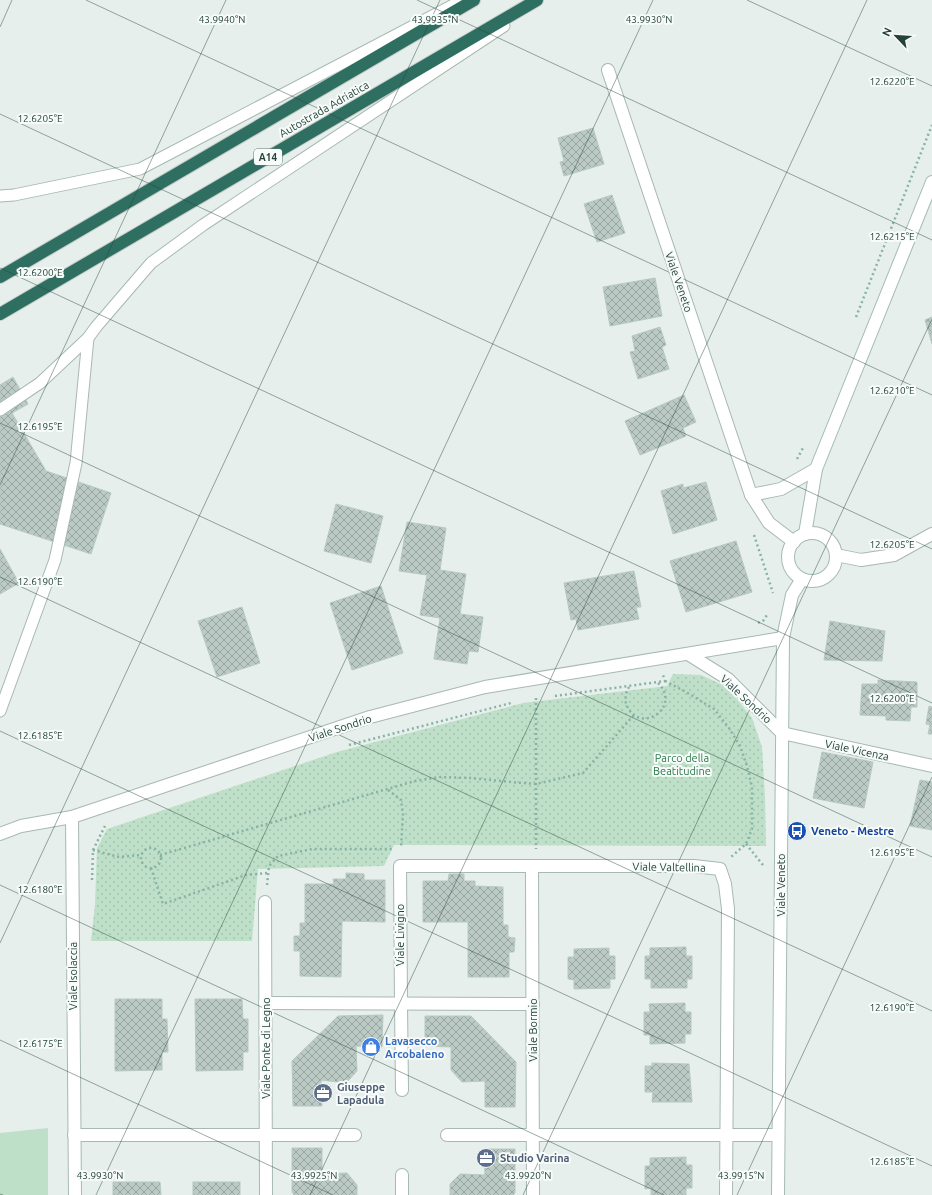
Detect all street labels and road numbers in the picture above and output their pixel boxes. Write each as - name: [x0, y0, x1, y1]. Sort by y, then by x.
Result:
- street label: Autostrada Adriatica: [277, 78, 371, 140]
- road number: A14: [254, 149, 282, 165]
- street label: Viale Veneto: [663, 250, 695, 314]
- street label: Viale Sondrio: [718, 672, 774, 726]
- street label: Viale Sondrio: [307, 712, 373, 744]
- street label: Viale Vicenza: [824, 737, 890, 763]
- street label: Viale Veneto: [775, 854, 787, 916]
- street label: Viale Valtellina: [632, 860, 706, 874]
- street label: Viale Livigno: [394, 904, 406, 966]
- street label: Viale Isolaccia: [67, 942, 79, 1010]
- street label: Viale Ponte di Legno: [260, 997, 272, 1099]
- street label: Viale Bormio: [527, 998, 539, 1062]

